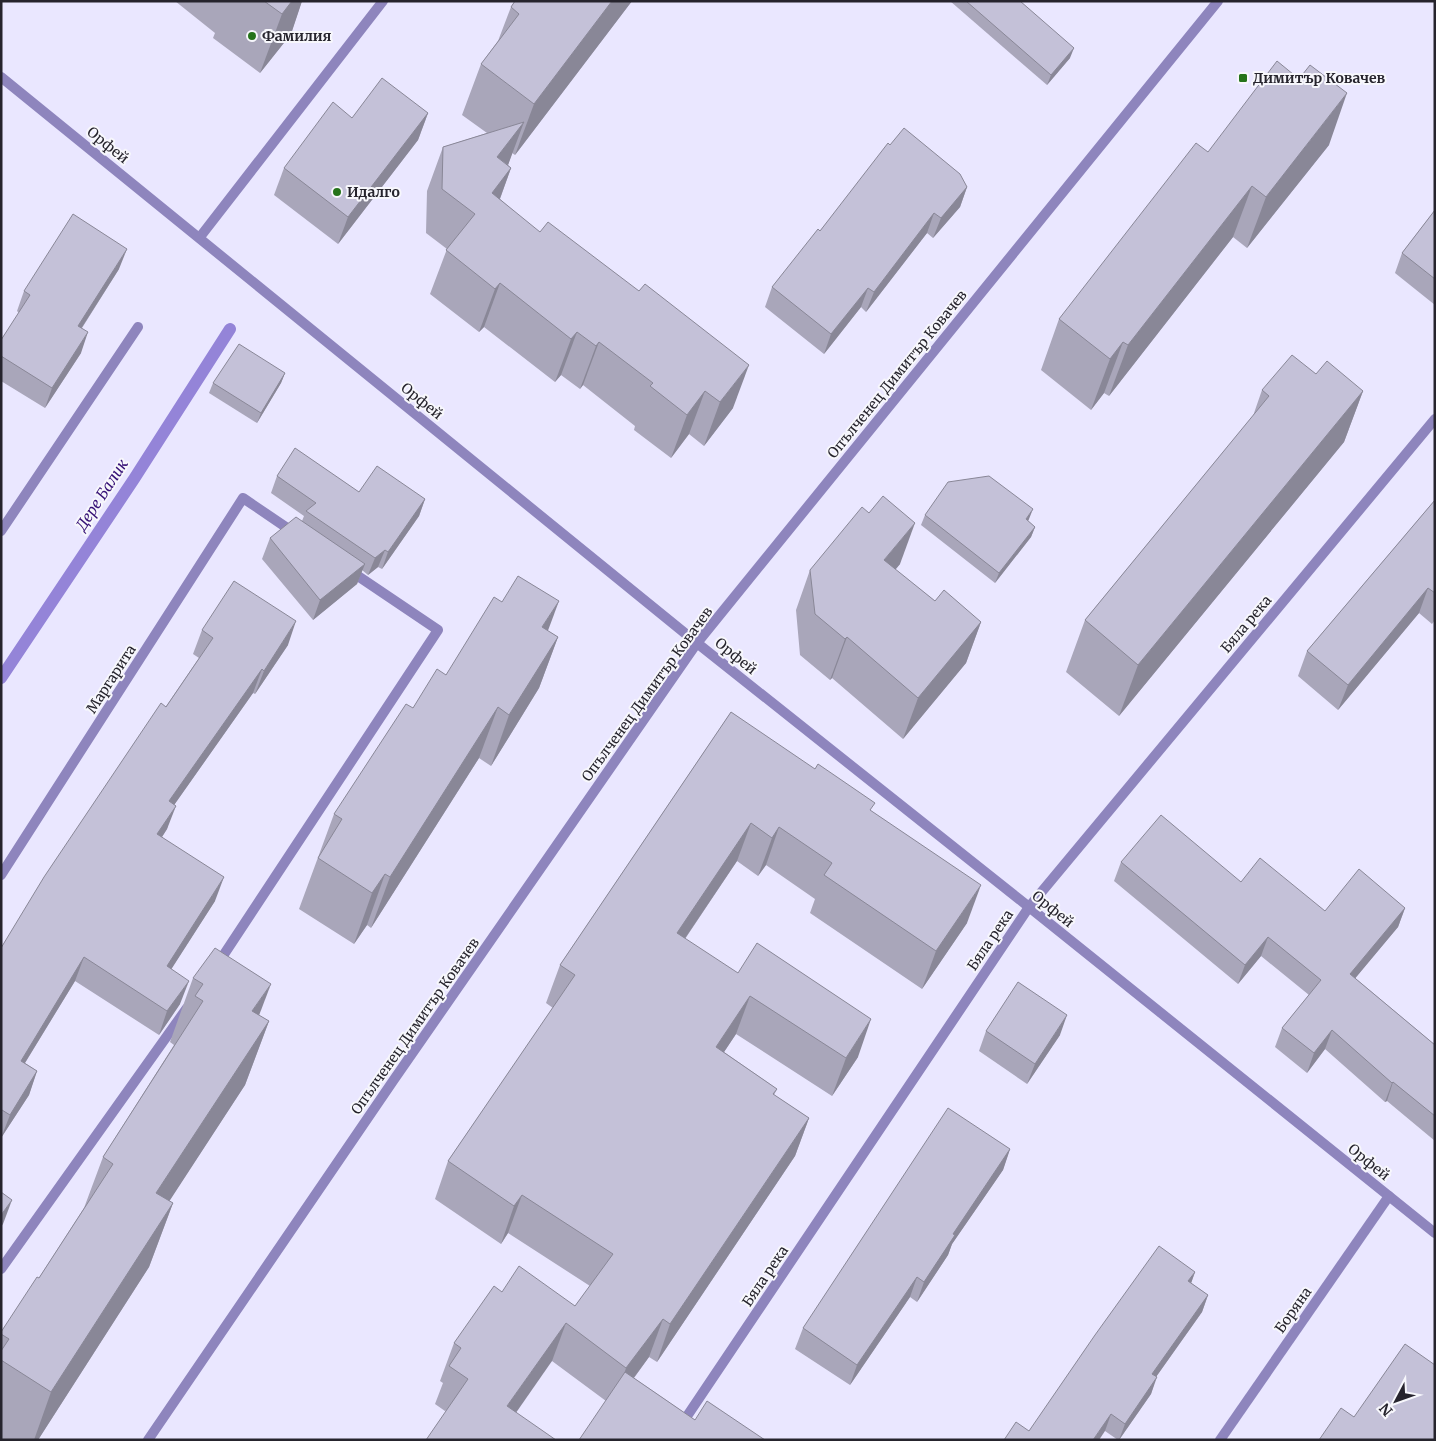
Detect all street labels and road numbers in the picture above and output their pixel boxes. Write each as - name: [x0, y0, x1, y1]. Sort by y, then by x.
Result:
- street label: Орфей: [83, 123, 133, 167]
- street label: Опълченец Димитър Ковачев: [823, 286, 971, 462]
- street label: Орфей: [397, 379, 447, 423]
- street label: Бяла река: [1217, 591, 1276, 656]
- street label: Опълченец Димитър Ковачев: [578, 603, 716, 785]
- street label: Орфей: [711, 634, 761, 678]
- street label: Маргарита: [82, 641, 140, 717]
- street label: Орфей: [1028, 887, 1078, 931]
- street label: Бяла река: [963, 906, 1017, 974]
- street label: Опълченец Димитър Ковачев: [347, 934, 483, 1118]
- street label: Орфей: [1344, 1140, 1394, 1184]
- street label: Бяла река: [738, 1242, 792, 1310]
- street label: Боряна: [1271, 1283, 1316, 1336]

